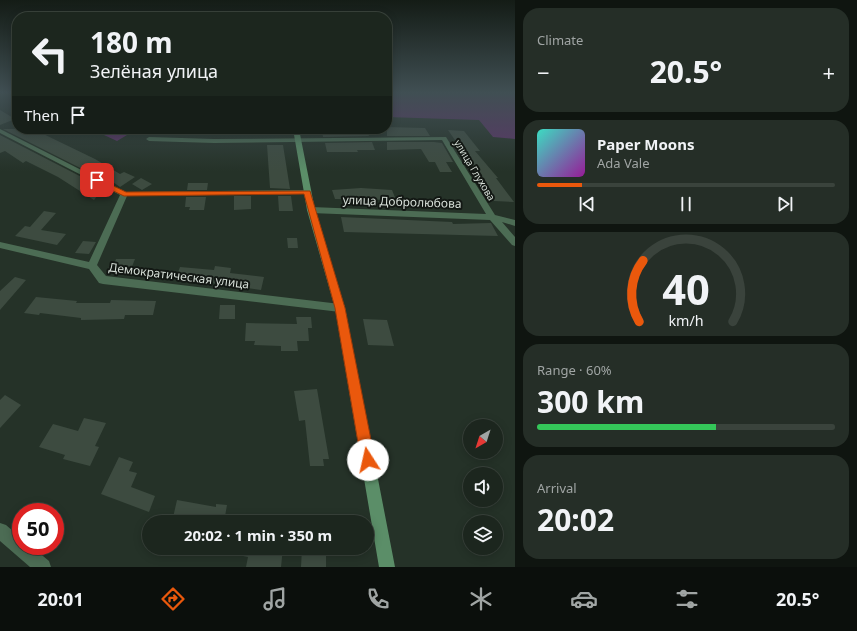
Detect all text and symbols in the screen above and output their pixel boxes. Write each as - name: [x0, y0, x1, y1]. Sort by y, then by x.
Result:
- text: 180 m: [90, 23, 173, 61]
- icon: left: [24, 28, 76, 80]
- text: Climate: [537, 31, 583, 49]
- text: 20.5°: [650, 51, 722, 92]
- text: −: [537, 57, 550, 87]
- text: +: [822, 57, 835, 87]
- text: Зелёная улица: [90, 59, 218, 83]
- icon: arrive: [67, 104, 89, 126]
- text: Then: [24, 105, 59, 125]
- text: Paper Moons: [597, 134, 695, 154]
- street label: улица Глухова: [451, 137, 499, 203]
- text: Ada Vale: [597, 154, 650, 172]
- pin: [80, 163, 114, 197]
- icon: arrive: [86, 169, 108, 191]
- street label: улица Добролюбова: [342, 191, 462, 212]
- icon: previous: [576, 193, 598, 215]
- icon: pause: [675, 193, 697, 215]
- icon: next: [774, 193, 796, 215]
- street label: Демократическая улица: [108, 258, 250, 293]
- text: 40: [662, 260, 710, 316]
- text: km/h: [668, 310, 704, 329]
- text: Range · 60%: [537, 361, 612, 379]
- text: 300 km: [537, 381, 644, 422]
- north arrow: [463, 419, 503, 459]
- map controls: [463, 419, 503, 555]
- position arrow: [347, 439, 389, 481]
- button: sound: [463, 467, 503, 507]
- text: Arrival: [537, 479, 577, 497]
- text: 20:02: [537, 499, 614, 540]
- speed limit sign: 50: [12, 503, 64, 555]
- button: layers: [463, 515, 503, 555]
- text: 20:02 · 1 min · 350 m: [184, 525, 332, 545]
- icon: directions: [159, 585, 187, 613]
- icon: music: [261, 585, 289, 613]
- icon: phone: [364, 585, 392, 613]
- icon: climate: [467, 585, 495, 613]
- icon: car: [570, 585, 598, 613]
- icon: filters: [673, 585, 701, 613]
- text: 20:01: [37, 587, 84, 611]
- text: 20.5°: [776, 587, 820, 611]

